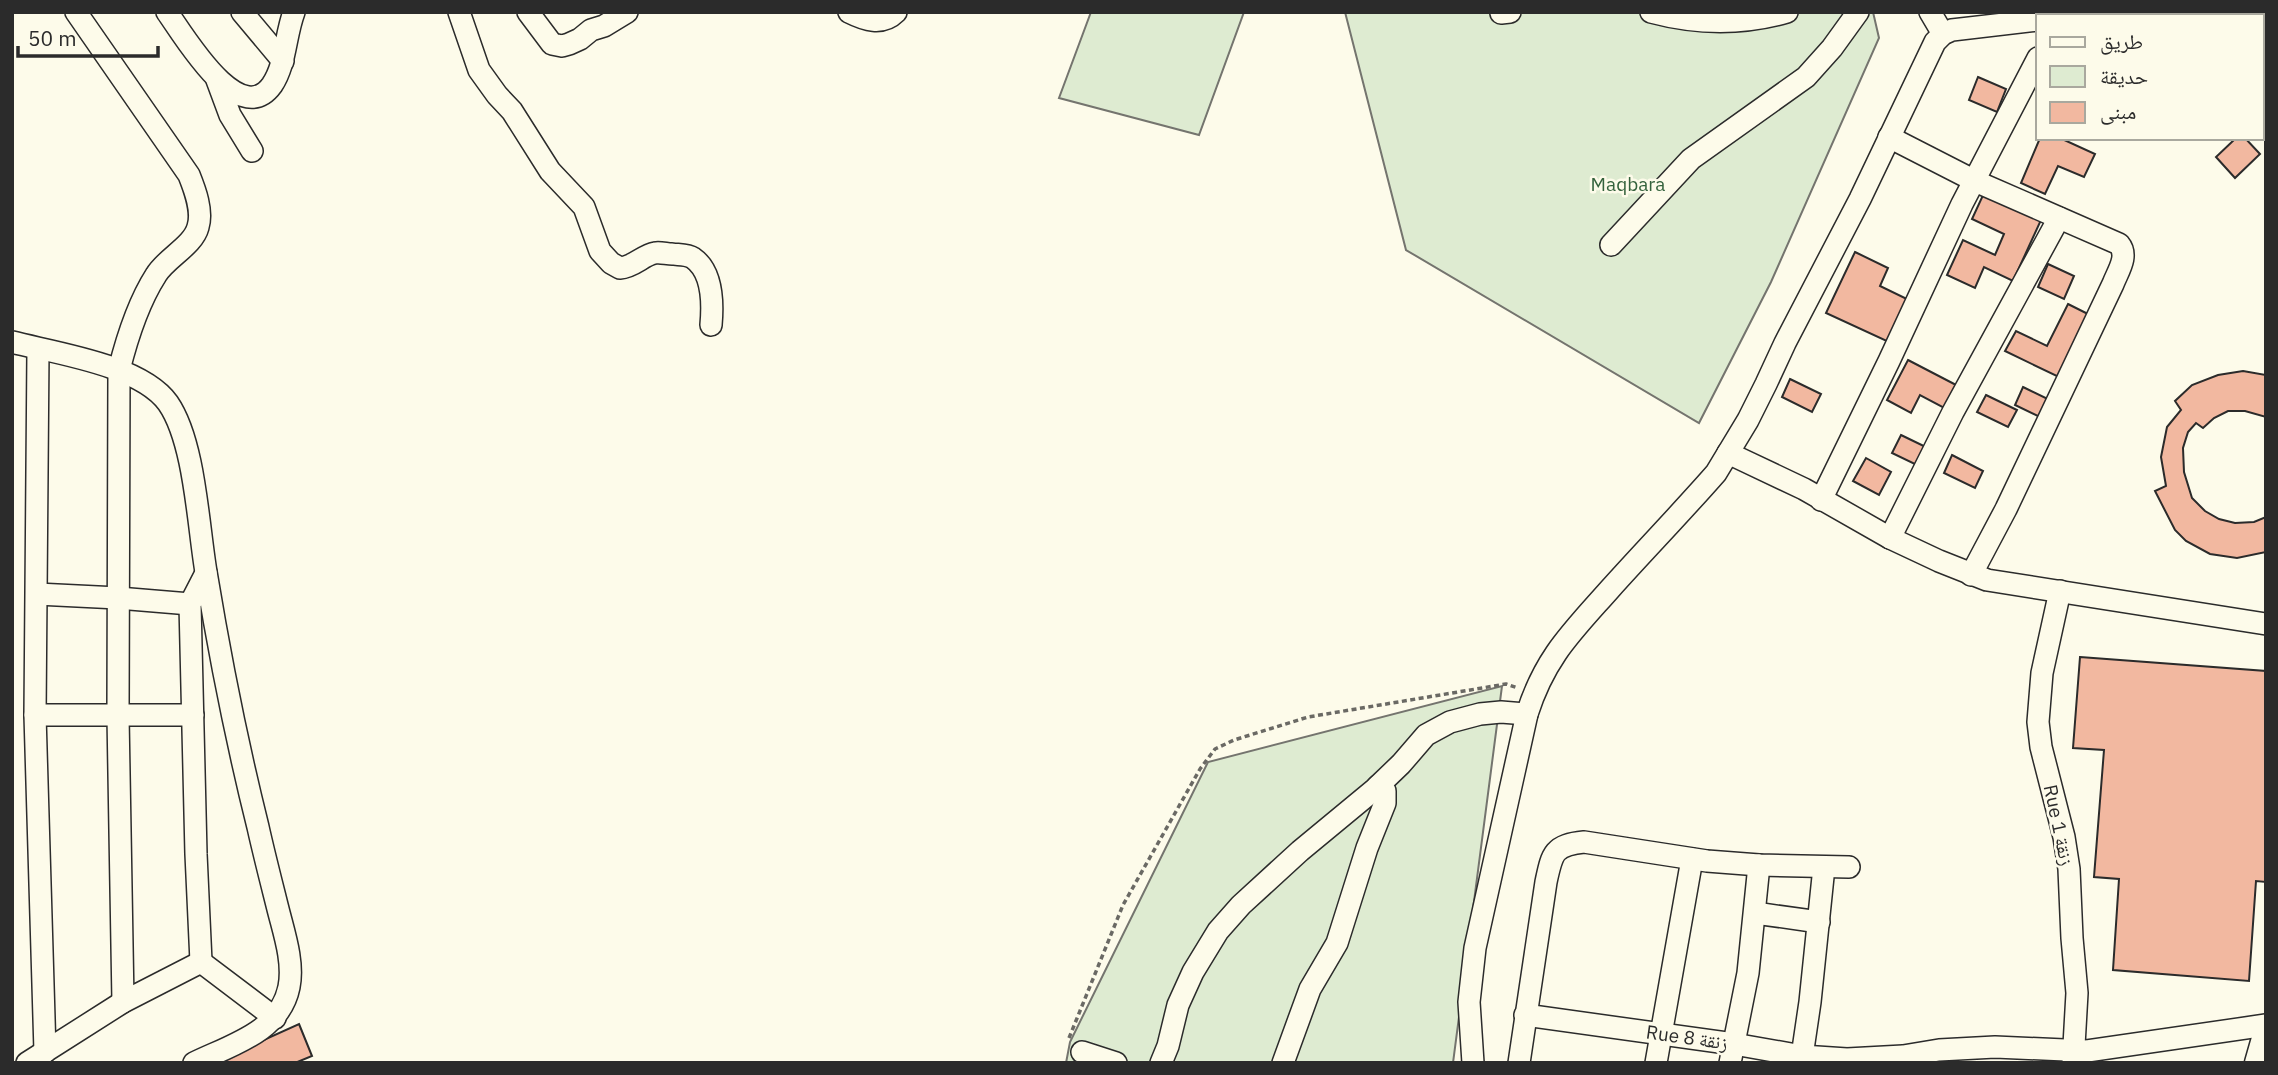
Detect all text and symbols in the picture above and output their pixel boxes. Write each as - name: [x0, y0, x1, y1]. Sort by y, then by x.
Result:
- scale bar: [18, 14, 158, 58]
- legend: [2036, 14, 2264, 140]
- text: 50 m: [28, 24, 77, 52]
- text: طريق: [2100, 27, 2143, 55]
- text: حديقة: [2100, 62, 2148, 90]
- text: مبنى: [2100, 97, 2136, 125]
- park label: Maqbara: [1591, 172, 1665, 196]
- street label: Rue 1 زنقة: [2039, 782, 2079, 868]
- street label: Rue 8 زنقة: [1645, 1019, 1729, 1055]

